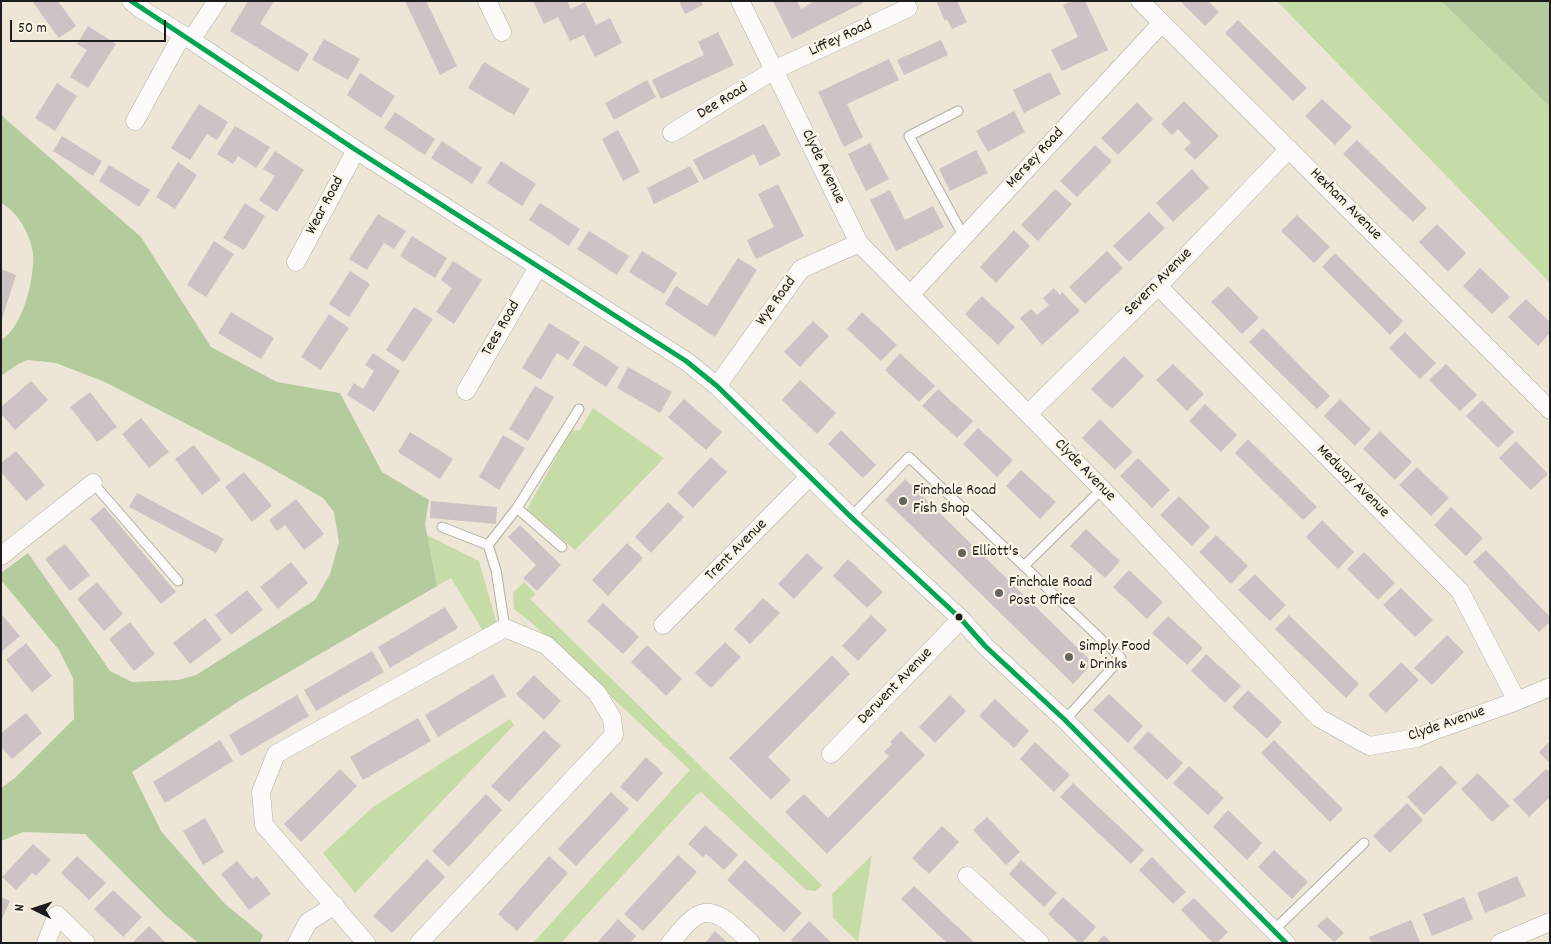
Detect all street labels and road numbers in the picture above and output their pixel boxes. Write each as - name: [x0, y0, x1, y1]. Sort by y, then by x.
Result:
- street label: Liffey Road: [806, 16, 876, 62]
- street label: Dee Road: [694, 79, 752, 125]
- street label: Mersey Road: [1003, 125, 1069, 193]
- street label: Clyde Avenue: [796, 127, 848, 207]
- street label: Hexham Avenue: [1305, 165, 1385, 245]
- street label: Wear Road: [303, 174, 349, 238]
- street label: Severn Avenue: [1121, 245, 1197, 321]
- street label: Wye Road: [753, 274, 801, 330]
- street label: Tees Road: [478, 298, 526, 360]
- street label: Clyde Avenue: [1049, 435, 1119, 507]
- street label: Medway Avenue: [1311, 441, 1393, 523]
- street label: Trent Avenue: [702, 516, 772, 586]
- street label: Derwent Avenue: [855, 645, 937, 729]
- street label: Clyde Avenue: [1406, 703, 1488, 747]

